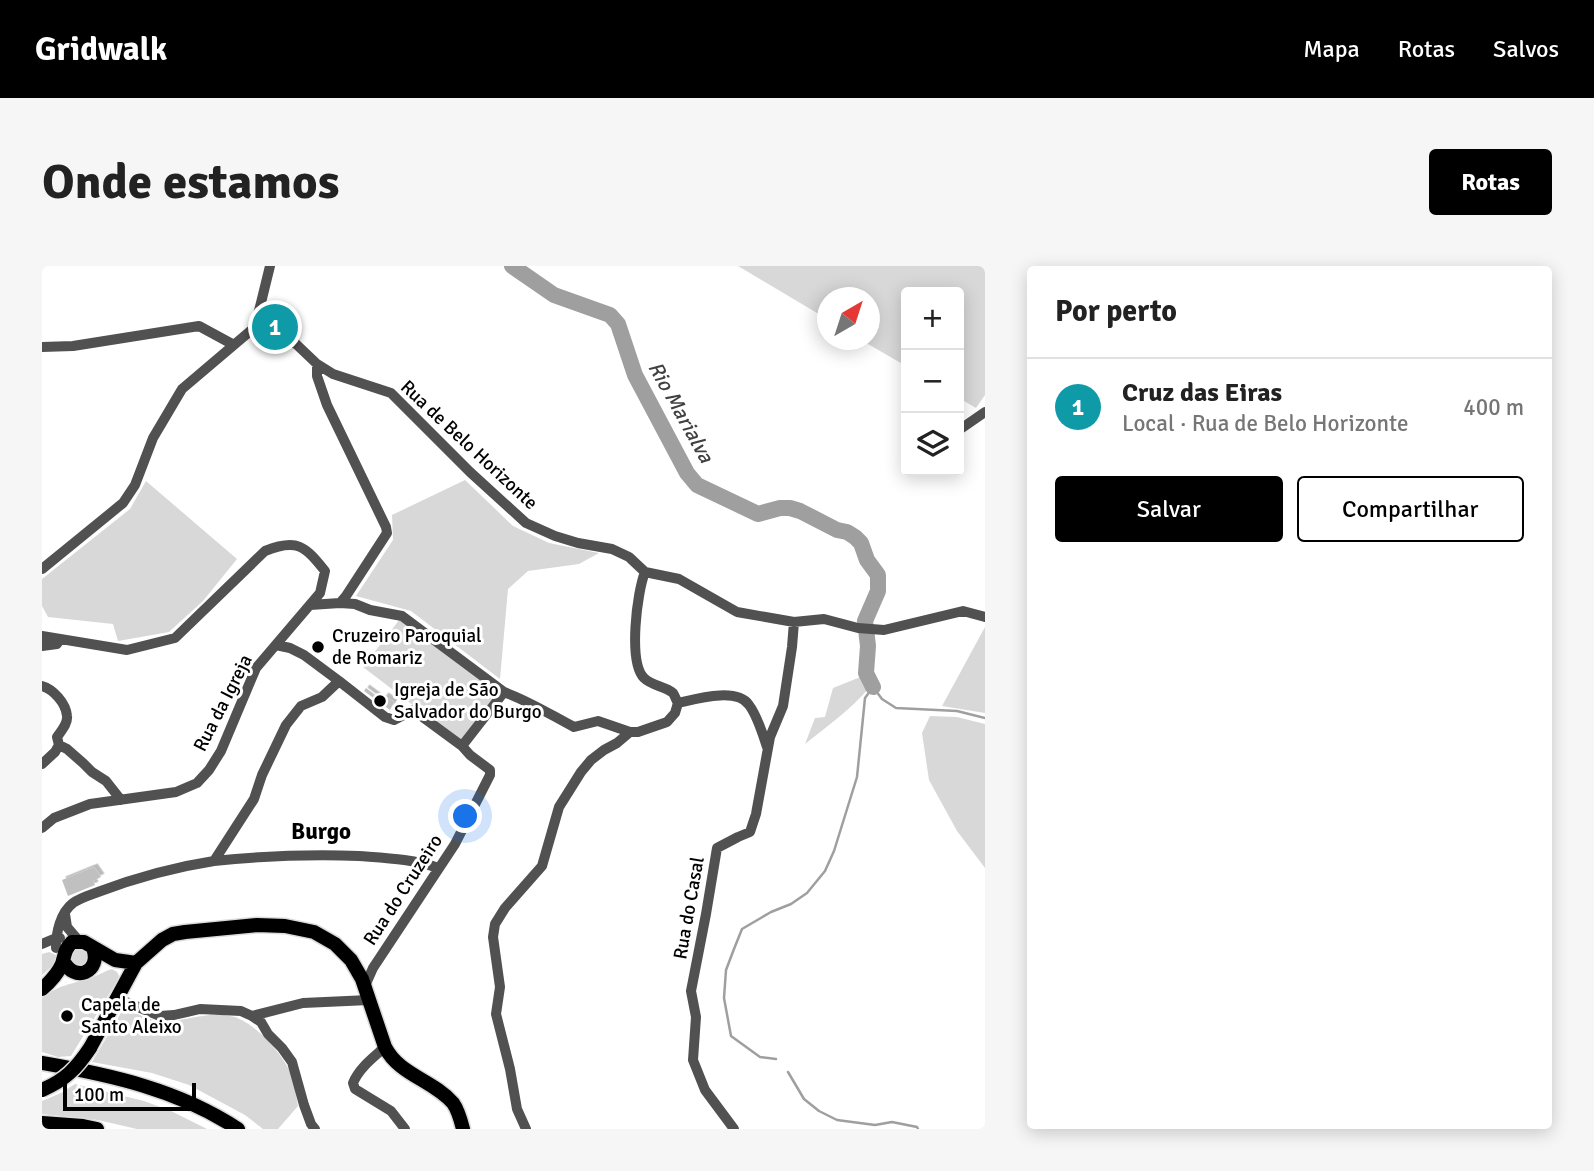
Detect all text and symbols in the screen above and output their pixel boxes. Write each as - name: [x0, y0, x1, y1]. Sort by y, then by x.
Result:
- text: Gridwalk: [35, 29, 167, 70]
- text: Mapa: [1303, 34, 1360, 64]
- text: Rotas: [1398, 34, 1455, 64]
- text: Salvos: [1493, 34, 1559, 64]
- button: Rotas: [1429, 149, 1552, 215]
- text: Onde estamos: [42, 152, 339, 212]
- north arrow: [817, 287, 880, 350]
- map controls: [901, 287, 964, 476]
- button: +: [901, 287, 964, 350]
- text: Por perto: [1055, 293, 1177, 330]
- pin: 1: [252, 301, 298, 353]
- button: −: [901, 350, 964, 413]
- water label: Rio Marialva: [642, 357, 720, 468]
- street label: Rua de Belo Horizonte: [395, 375, 543, 515]
- text: Cruz das Eiras: [1122, 377, 1282, 409]
- text: 1: [1072, 393, 1084, 422]
- text: 400 m: [1463, 393, 1524, 422]
- text: Local · Rua de Belo Horizonte: [1122, 409, 1408, 438]
- button: layers: [901, 413, 964, 476]
- button: Salvar: [1055, 476, 1283, 542]
- button: Compartilhar: [1297, 476, 1524, 542]
- place label: Cruzeiro Paroquial de Romariz: [332, 624, 482, 670]
- marker: Cruzeiro Paroquial de Romariz: [310, 639, 326, 655]
- street label: Rua da Igreja: [188, 650, 258, 756]
- place label: Igreja de São Salvador do Burgo: [394, 678, 542, 724]
- marker: Igreja de São Salvador do Burgo: [372, 693, 388, 709]
- your location: [448, 799, 482, 833]
- district label: Burgo: [291, 817, 351, 846]
- street label: Rua do Cruzeiro: [358, 830, 448, 950]
- street label: Rua do Casal: [668, 855, 710, 961]
- place label: Capela de Santo Aleixo: [81, 993, 182, 1039]
- marker: Capela de Santo Aleixo: [59, 1008, 75, 1024]
- scale bar: [63, 1080, 196, 1112]
- text: 100 m: [74, 1083, 124, 1107]

